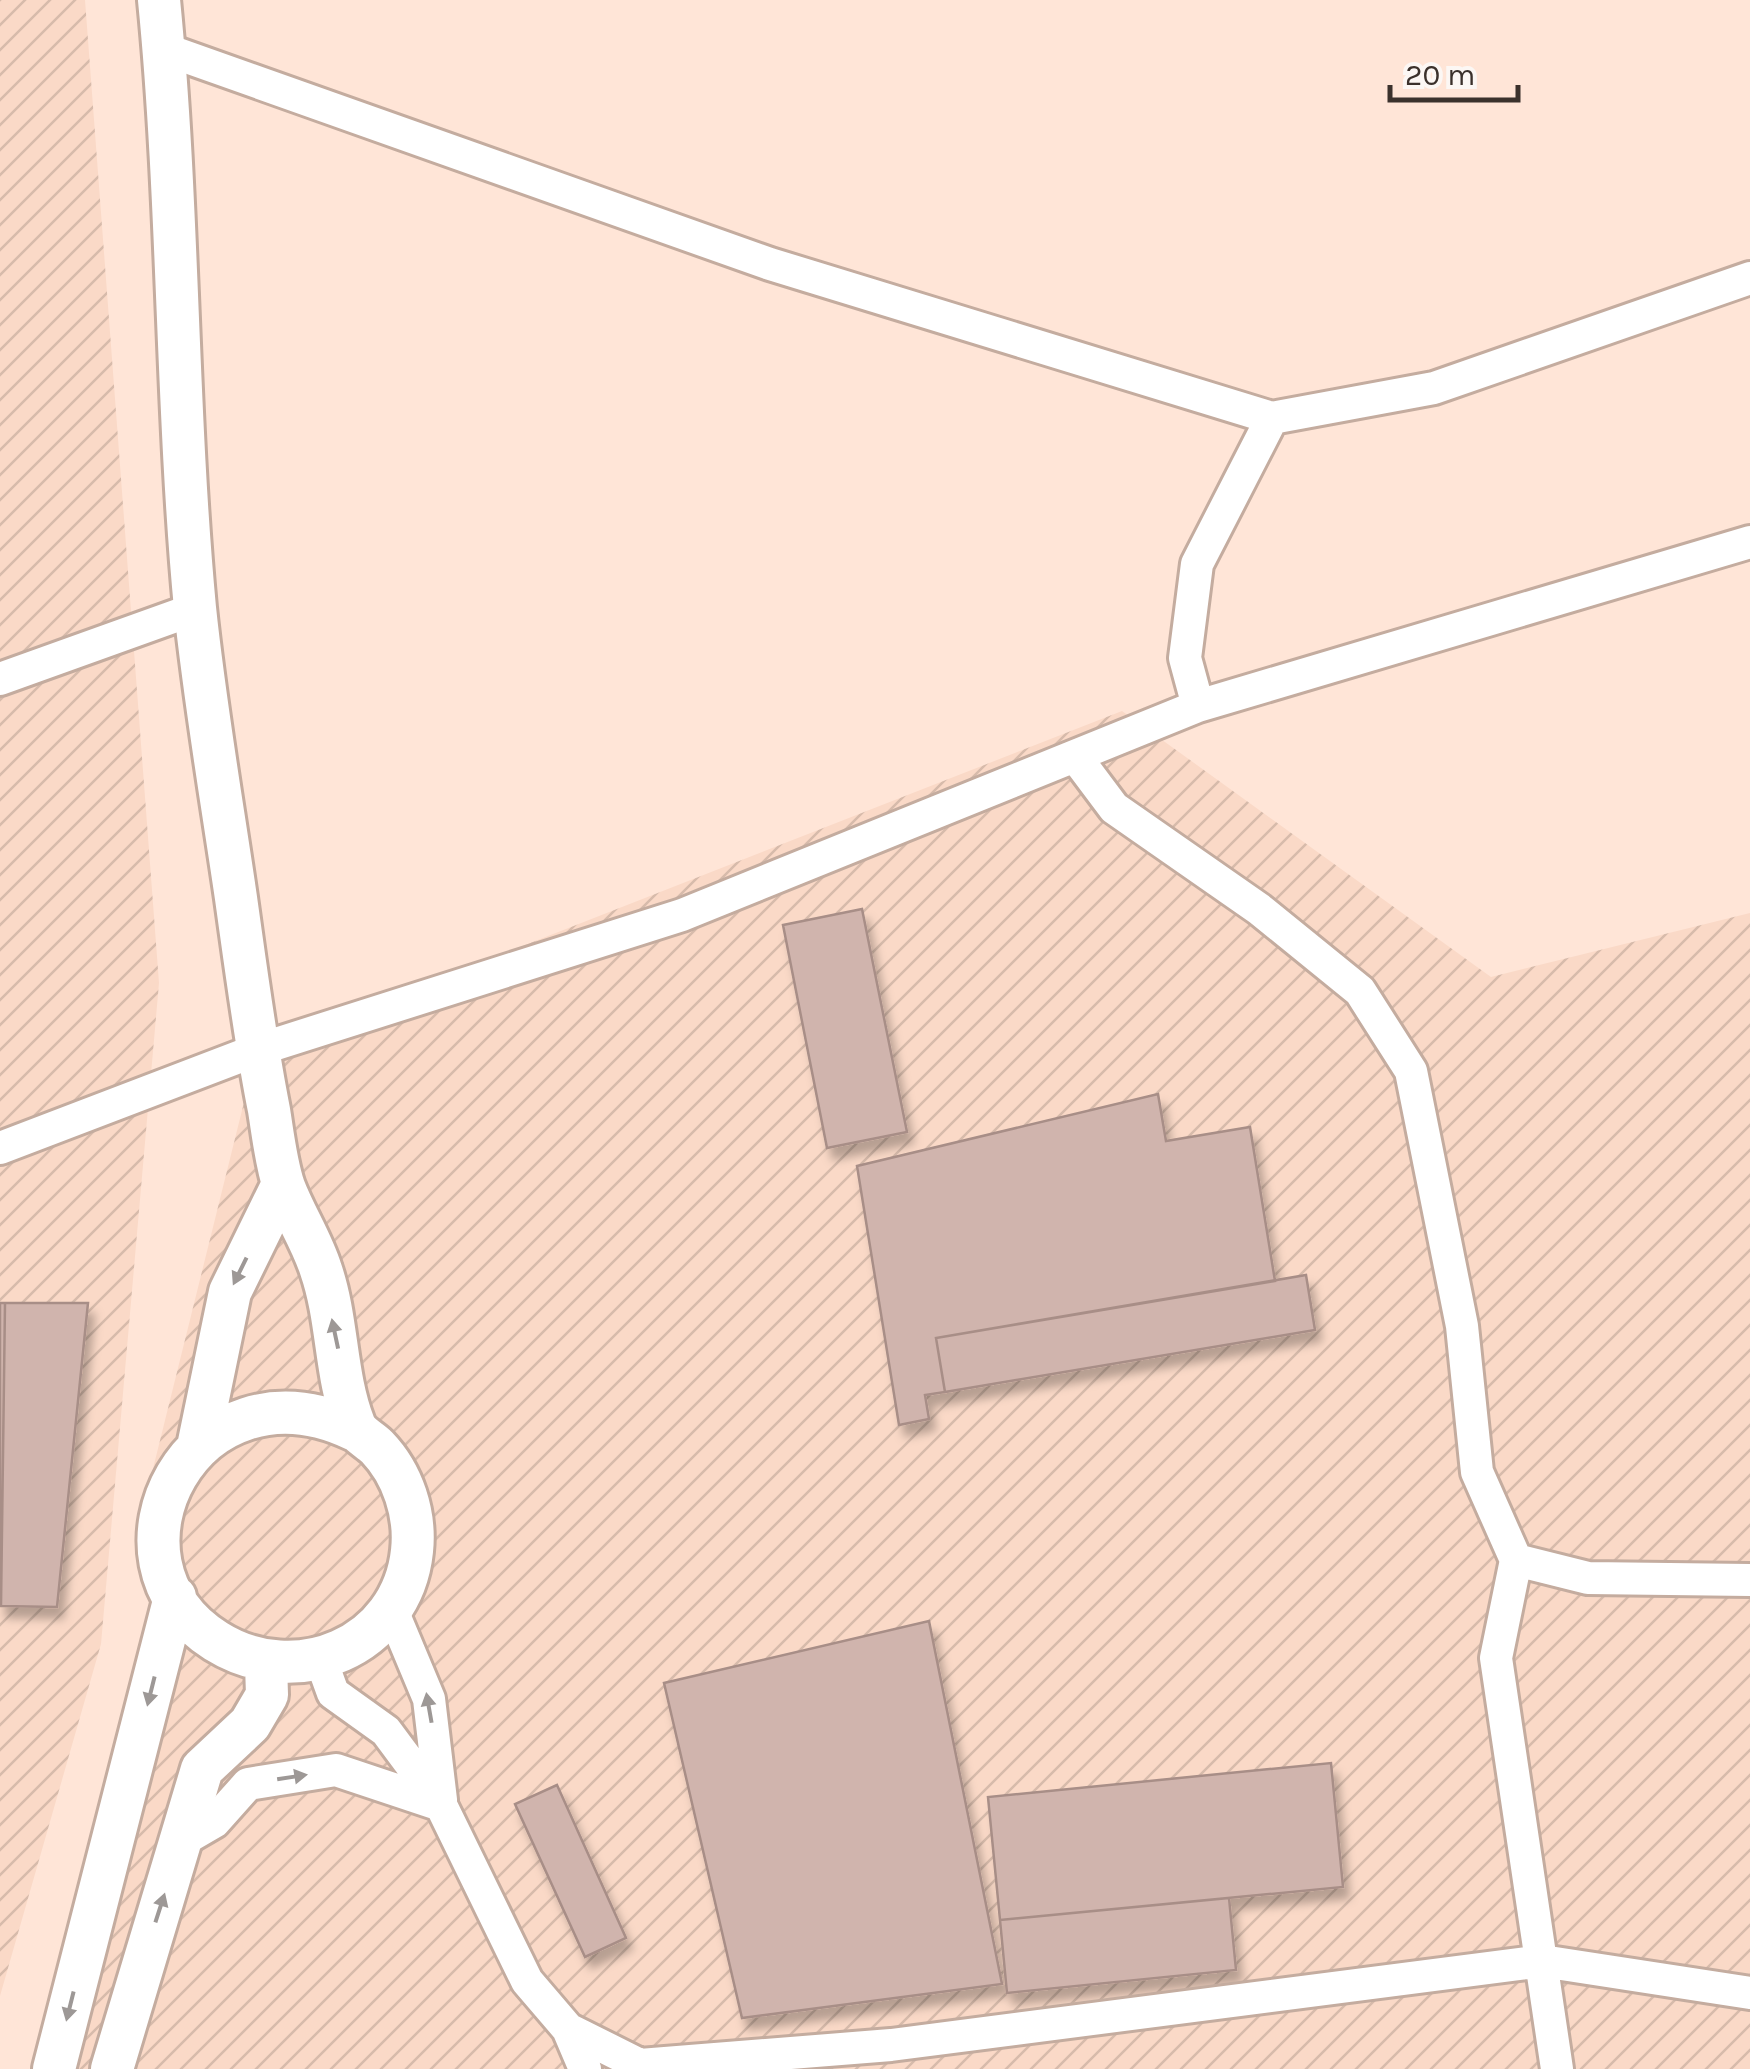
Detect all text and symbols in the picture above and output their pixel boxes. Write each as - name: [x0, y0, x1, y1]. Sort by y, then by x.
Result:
- scale bar: [1390, 40, 1518, 102]
- text: 20 m: [1405, 57, 1475, 93]
- one-way arrow: [232, 1257, 249, 1286]
- one-way arrow: [327, 1318, 342, 1349]
- one-way arrow: [143, 1676, 158, 1707]
- one-way arrow: [421, 1692, 436, 1723]
- one-way arrow: [277, 1768, 308, 1784]
- one-way arrow: [153, 1893, 168, 1923]
- one-way arrow: [62, 1991, 77, 2022]

